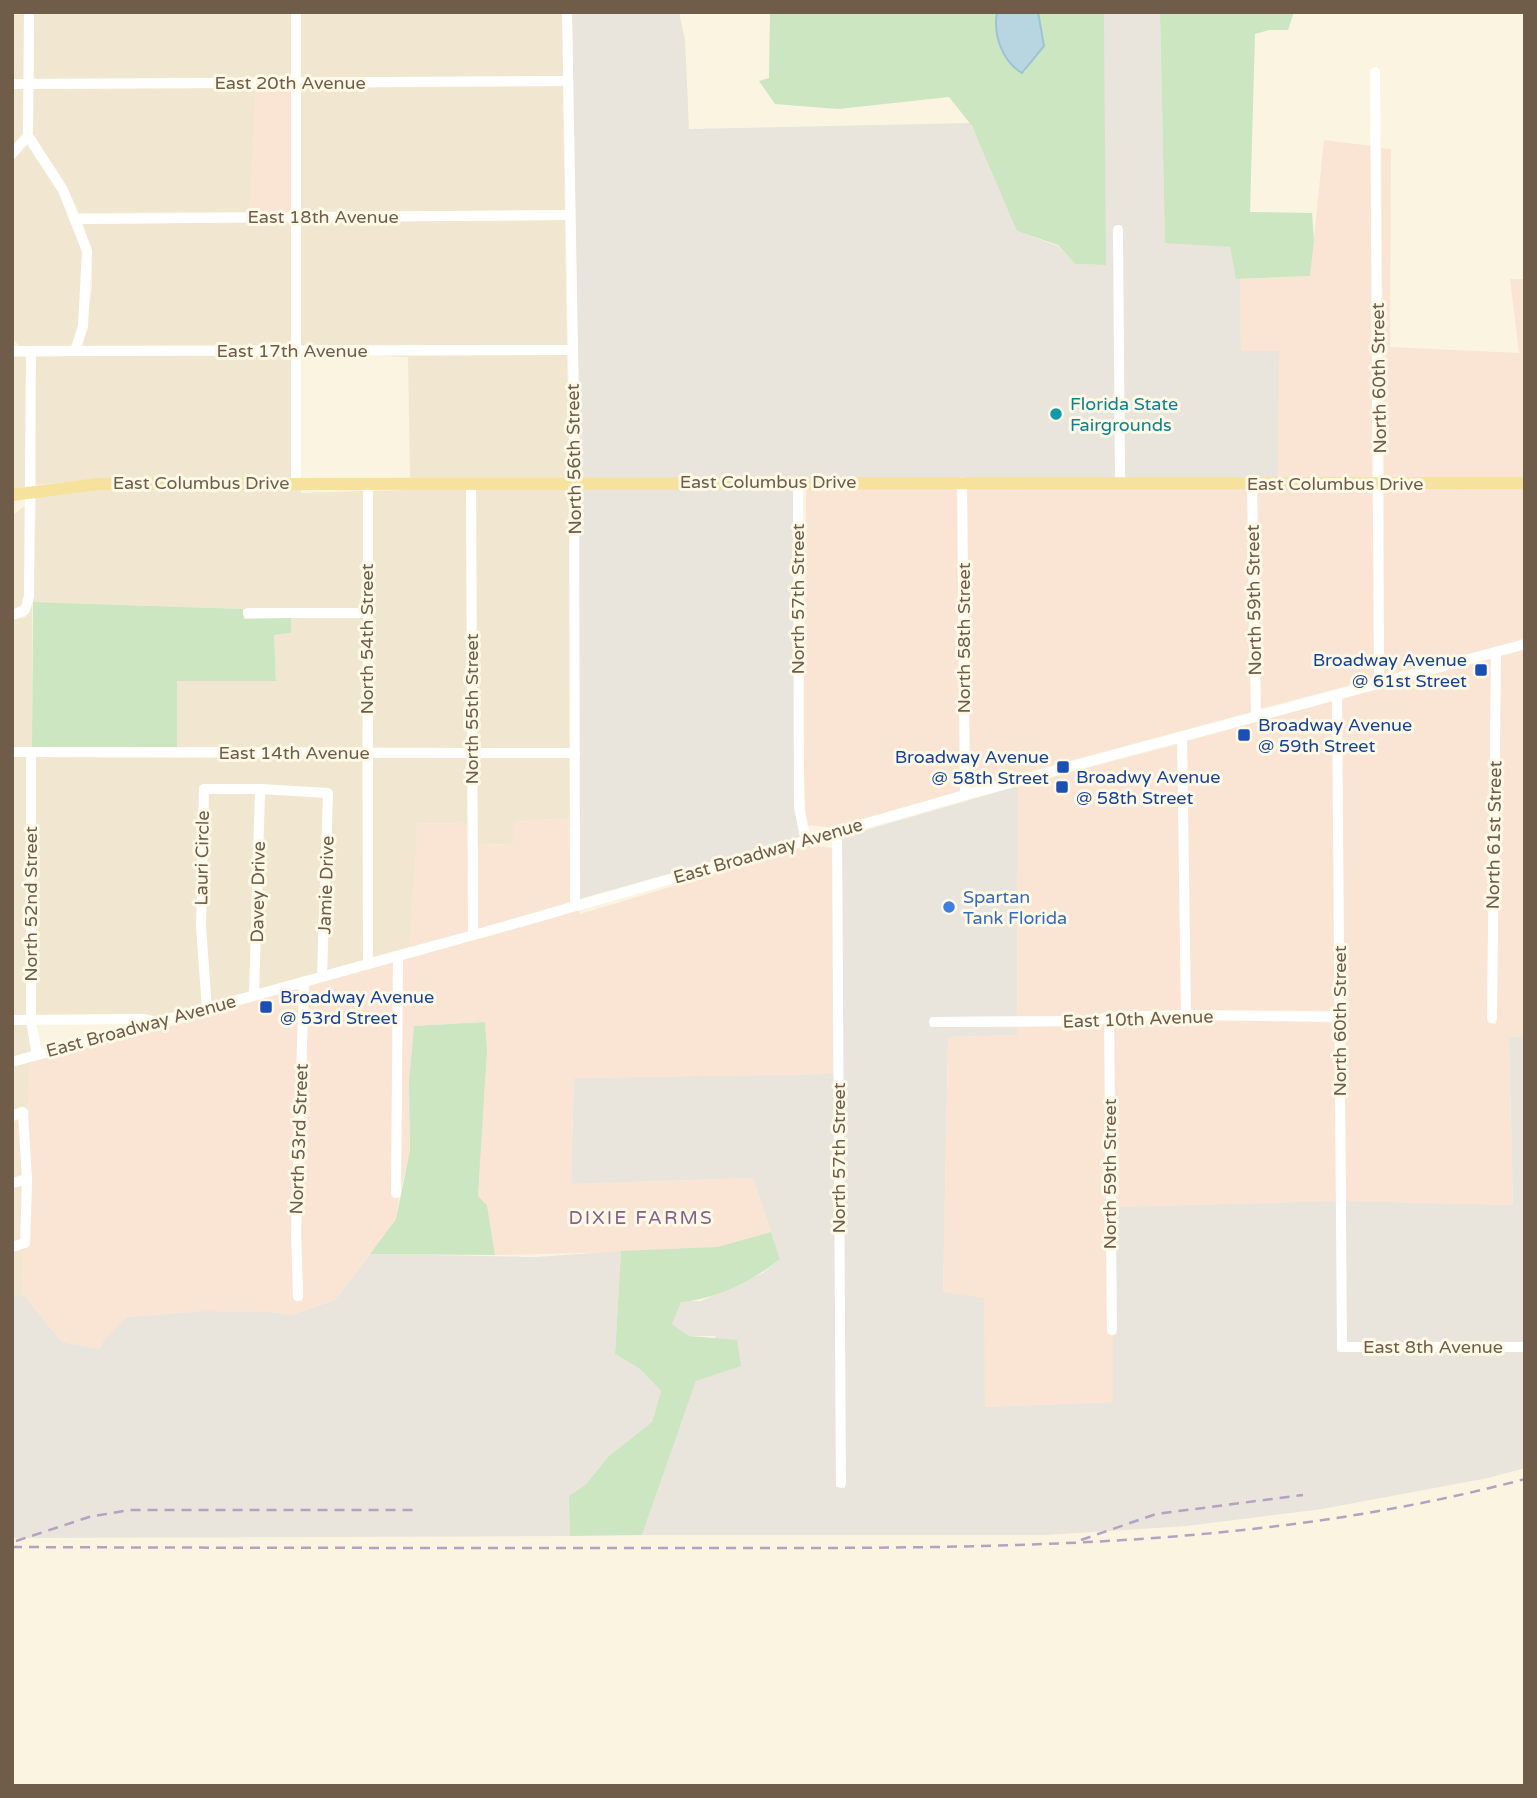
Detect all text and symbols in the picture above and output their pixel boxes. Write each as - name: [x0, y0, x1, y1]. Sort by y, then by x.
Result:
- street label: East 20th Avenue: [214, 72, 366, 94]
- street label: East 18th Avenue: [247, 206, 399, 228]
- street label: North 60th Street: [1367, 302, 1391, 454]
- street label: East 17th Avenue: [216, 340, 368, 362]
- street label: North 56th Street: [562, 383, 586, 535]
- place label: Florida State Fairgrounds: [1070, 393, 1178, 436]
- marker: Florida State Fairgrounds: [1048, 406, 1064, 422]
- street label: East Columbus Drive: [680, 471, 856, 493]
- street label: East Columbus Drive: [113, 472, 289, 494]
- street label: East Columbus Drive: [1247, 473, 1423, 495]
- street label: North 57th Street: [787, 523, 809, 675]
- street label: North 59th Street: [1242, 524, 1266, 676]
- street label: North 58th Street: [953, 562, 975, 714]
- street label: North 54th Street: [356, 563, 378, 715]
- street label: North 55th Street: [461, 633, 483, 785]
- place label: Broadway Avenue @ 61st Street: [1313, 649, 1467, 692]
- marker: Broadway Avenue @ 61st Street: [1473, 662, 1489, 678]
- place label: Broadway Avenue @ 59th Street: [1258, 714, 1412, 757]
- marker: Broadway Avenue @ 59th Street: [1236, 727, 1252, 743]
- street label: East 14th Avenue: [218, 742, 370, 764]
- place label: Broadway Avenue @ 58th Street: [895, 746, 1049, 789]
- marker: Broadway Avenue @ 58th Street: [1055, 759, 1071, 775]
- street label: North 61st Street: [1482, 760, 1506, 910]
- place label: Broadwy Avenue @ 58th Street: [1076, 766, 1220, 809]
- marker: Broadwy Avenue @ 58th Street: [1054, 779, 1070, 795]
- street label: Lauri Circle: [190, 810, 214, 906]
- street label: East Broadway Avenue: [671, 813, 865, 889]
- street label: North 52nd Street: [20, 826, 42, 982]
- street label: Jamie Drive: [313, 835, 339, 935]
- street label: Davey Drive: [246, 841, 270, 943]
- place label: Spartan Tank Florida: [963, 886, 1067, 929]
- marker: Spartan Tank Florida: [941, 899, 957, 915]
- street label: North 60th Street: [1329, 945, 1351, 1097]
- place label: Broadway Avenue @ 53rd Street: [280, 986, 434, 1029]
- street label: East Broadway Avenue: [44, 990, 238, 1062]
- marker: Broadway Avenue @ 53rd Street: [258, 999, 274, 1015]
- street label: East 10th Avenue: [1062, 1005, 1214, 1033]
- street label: North 53rd Street: [285, 1063, 313, 1215]
- street label: North 57th Street: [828, 1082, 850, 1234]
- street label: North 59th Street: [1099, 1098, 1121, 1250]
- district label: DIXIE FARMS: [568, 1207, 714, 1229]
- street label: East 8th Avenue: [1363, 1336, 1503, 1358]

